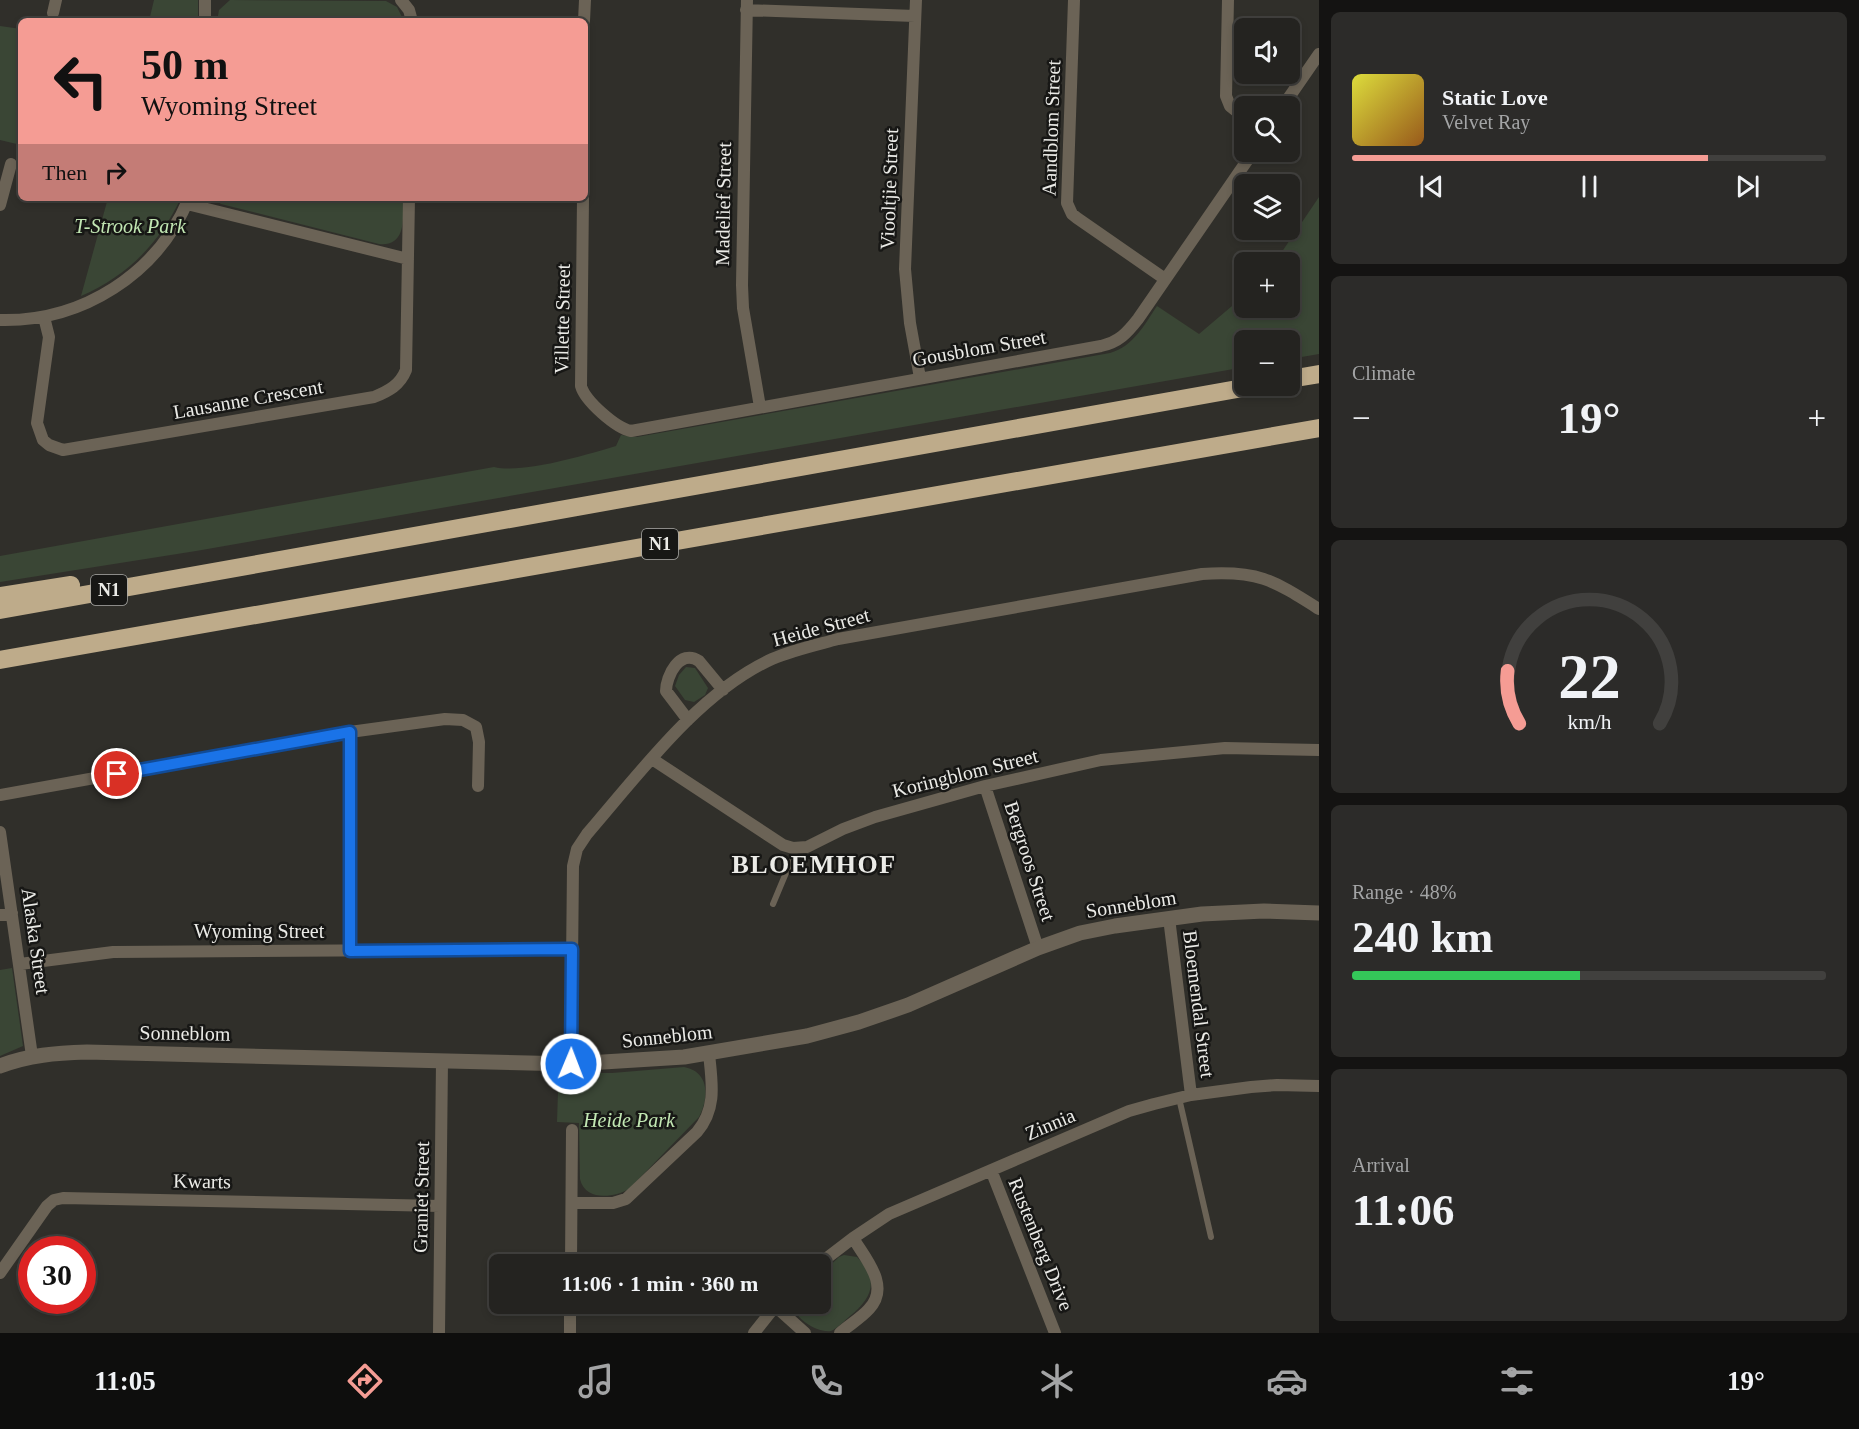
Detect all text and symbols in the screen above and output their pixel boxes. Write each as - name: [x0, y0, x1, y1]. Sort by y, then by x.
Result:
- map controls: [1234, 18, 1300, 396]
- button: sound: [1234, 18, 1300, 84]
- icon: left: [42, 42, 120, 120]
- text: 50 m: [141, 42, 229, 88]
- street label: Aandblom Street: [1038, 59, 1064, 196]
- text: Static Love: [1442, 85, 1548, 110]
- text: Wyoming Street: [141, 91, 317, 121]
- button: search: [1234, 96, 1300, 162]
- text: Velvet Ray: [1442, 111, 1530, 133]
- street label: Viooltjie Street: [876, 127, 903, 250]
- street label: Madelief Street: [711, 141, 735, 266]
- icon: right: [99, 156, 132, 189]
- text: Then: [42, 160, 87, 185]
- icon: previous: [1415, 170, 1448, 203]
- icon: pause: [1573, 170, 1606, 203]
- icon: next: [1731, 170, 1764, 203]
- button: layers: [1234, 174, 1300, 240]
- park label: T-Strook Park: [74, 215, 187, 237]
- button: +: [1234, 252, 1300, 318]
- street label: Villette Street: [550, 263, 574, 374]
- street label: Gousblom Street: [911, 325, 1048, 371]
- button: −: [1234, 330, 1300, 396]
- text: Climate: [1352, 362, 1415, 384]
- street label: Lausanne Crescent: [171, 375, 325, 423]
- text: 19°: [1558, 393, 1621, 443]
- text: −: [1352, 400, 1371, 436]
- text: +: [1807, 400, 1826, 436]
- road number: N1: [642, 529, 678, 559]
- road number: N1: [91, 575, 127, 605]
- street label: Heide Street: [770, 603, 872, 650]
- text: 22: [1558, 642, 1620, 711]
- text: km/h: [1567, 710, 1611, 734]
- street label: Koringblom Street: [890, 744, 1041, 803]
- pin: [91, 748, 142, 799]
- icon: arrive: [100, 757, 133, 790]
- street label: Bergroos Street: [999, 798, 1060, 924]
- district label: BLOEMHOF: [731, 850, 897, 879]
- text: Range · 48%: [1352, 881, 1456, 903]
- street label: Alaska Street: [18, 886, 54, 996]
- street label: Sonneblom: [1084, 886, 1178, 922]
- text: 240 km: [1352, 912, 1493, 962]
- street label: Wyoming Street: [194, 920, 325, 943]
- street label: Bloemendal Street: [1179, 929, 1219, 1079]
- street label: Sonneblom: [621, 1020, 714, 1052]
- street label: Sonneblom: [139, 1021, 231, 1045]
- position arrow: [539, 1032, 603, 1096]
- street label: Zinnia: [1022, 1104, 1078, 1144]
- park label: Heide Park: [582, 1109, 676, 1131]
- street label: Graniet Street: [409, 1141, 433, 1253]
- text: Arrival: [1352, 1154, 1410, 1176]
- street label: Kwarts: [173, 1169, 231, 1193]
- street label: Rustenberg Drive: [1003, 1174, 1078, 1314]
- text: 11:06: [1352, 1185, 1455, 1235]
- speed limit sign: 30: [18, 1236, 96, 1314]
- text: 11:06 · 1 min · 360 m: [562, 1271, 758, 1296]
- icon: directions: [344, 1360, 386, 1402]
- icon: music: [575, 1360, 617, 1402]
- icon: phone: [805, 1360, 847, 1402]
- icon: climate: [1036, 1360, 1078, 1402]
- icon: car: [1266, 1360, 1308, 1402]
- icon: filters: [1496, 1360, 1538, 1402]
- text: 11:05: [94, 1366, 156, 1396]
- text: 19°: [1727, 1366, 1765, 1396]

